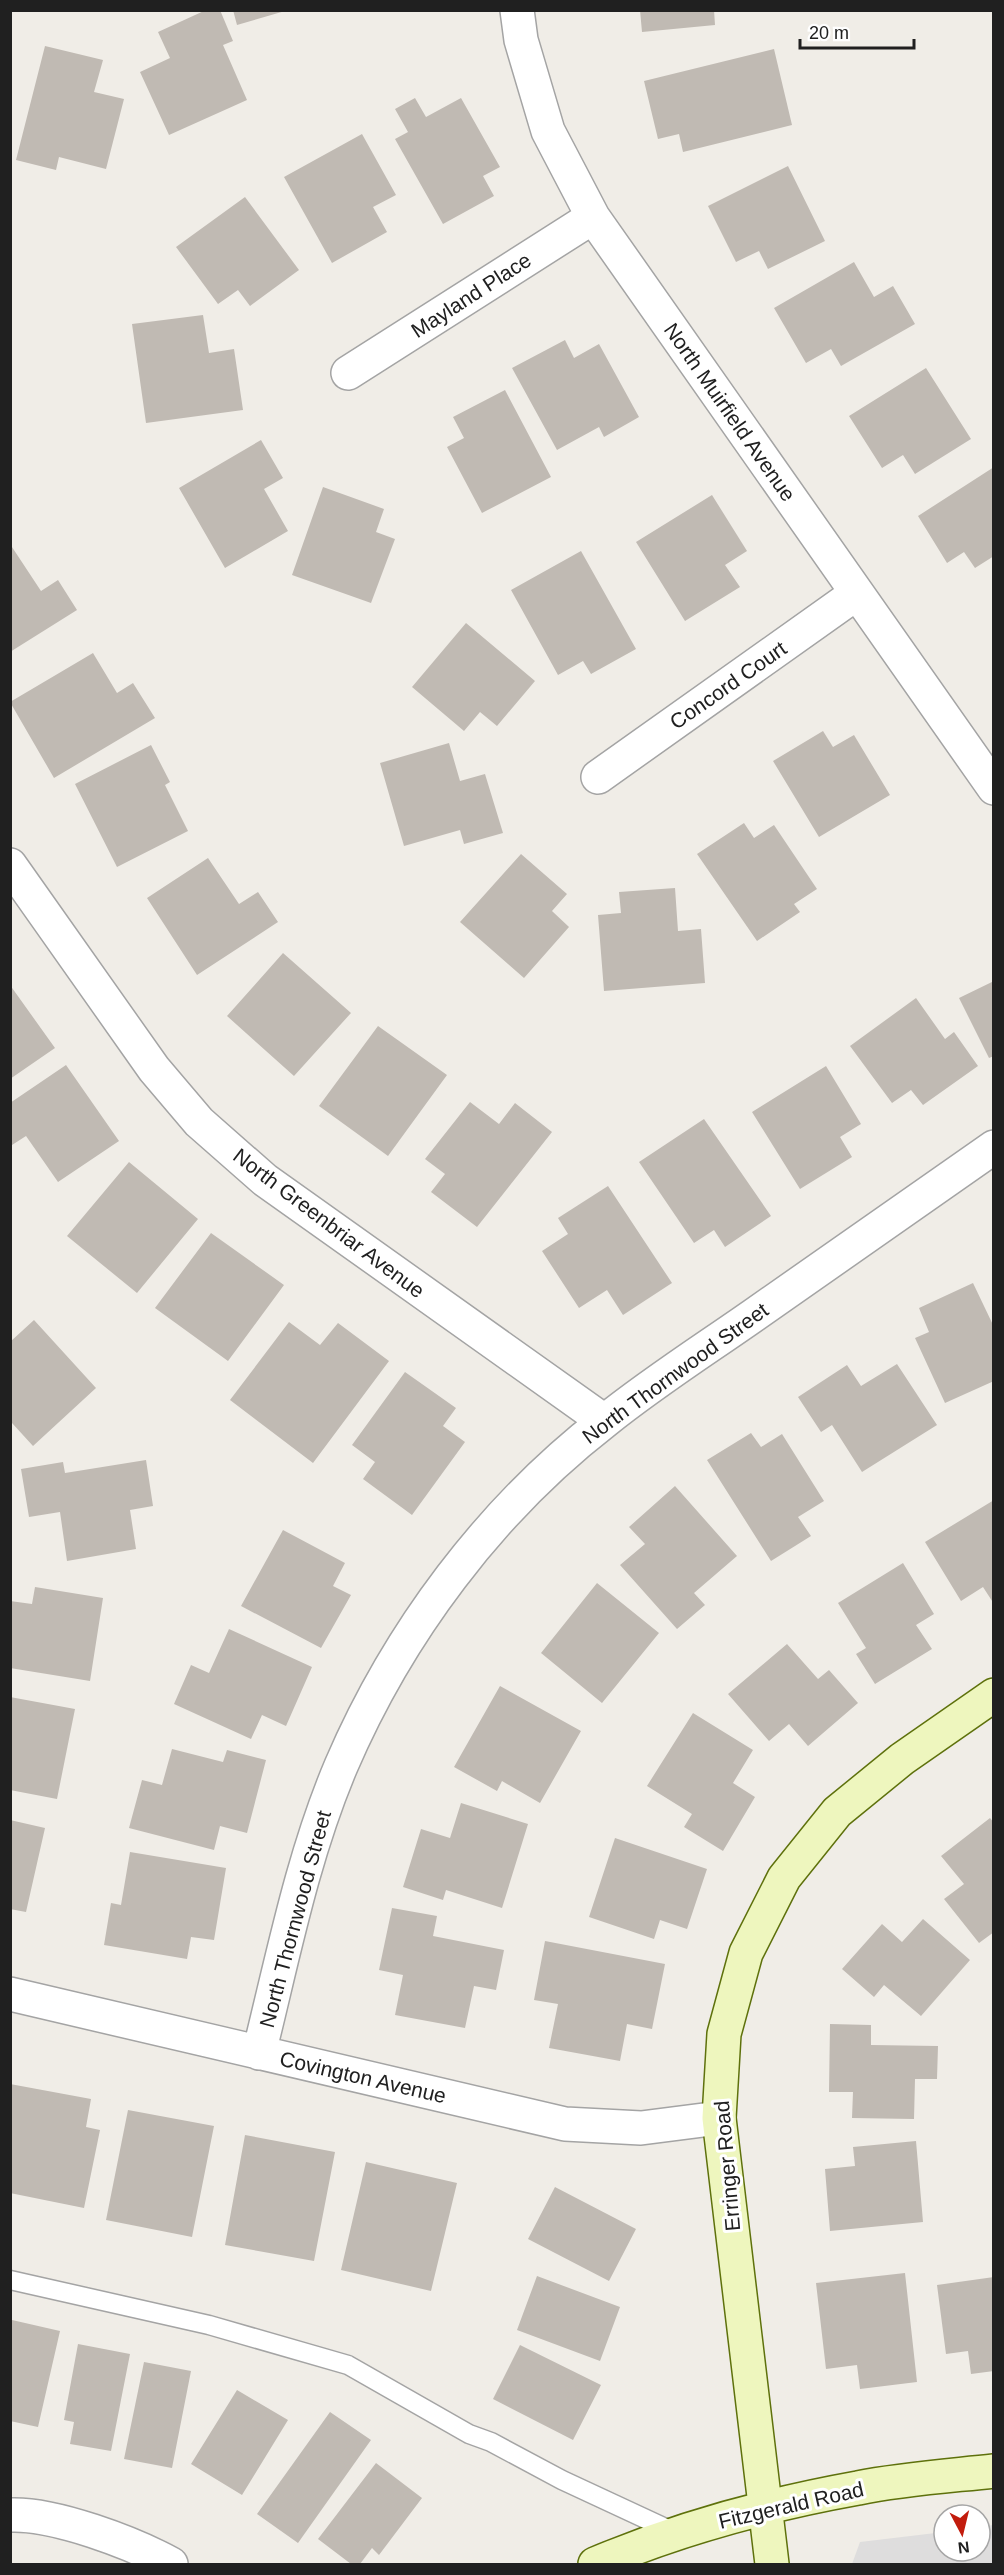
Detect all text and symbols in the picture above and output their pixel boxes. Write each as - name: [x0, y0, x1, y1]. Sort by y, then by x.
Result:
- scale bar: [800, 12, 914, 50]
- text: 20 m: [809, 23, 849, 43]
- street label: Mayland Place: [407, 248, 535, 342]
- street label: North Muirfield Avenue: [660, 319, 800, 505]
- street label: Concord Court: [665, 636, 791, 734]
- street label: North Greenbriar Avenue: [229, 1144, 429, 1302]
- street label: North Thornwood Street: [578, 1298, 772, 1448]
- street label: North Thornwood Street: [255, 1808, 335, 2030]
- street label: Covington Avenue: [278, 2047, 448, 2107]
- street label: Erringer Road: [710, 2100, 744, 2232]
- street label: Fitzgerald Road: [716, 2477, 866, 2533]
- north arrow: [932, 2503, 992, 2563]
- text: N: [957, 2538, 971, 2557]

